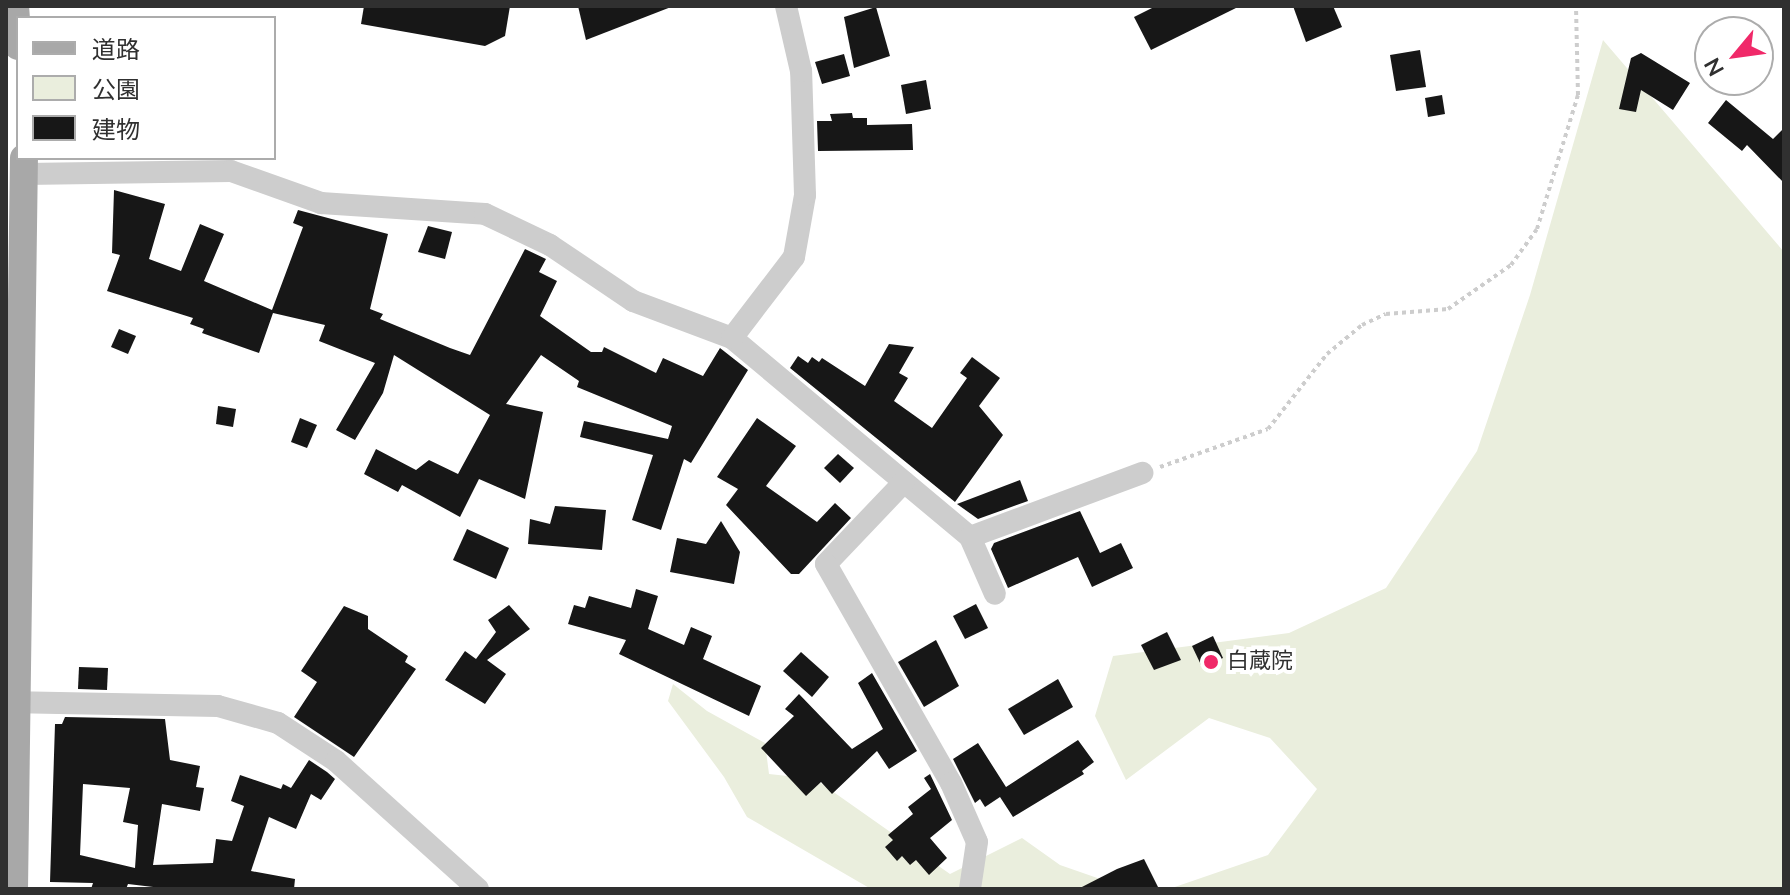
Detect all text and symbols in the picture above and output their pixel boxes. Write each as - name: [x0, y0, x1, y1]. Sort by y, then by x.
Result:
- legend: [16, 16, 276, 160]
- north arrow: [1694, 16, 1774, 96]
- text: 道路: [92, 34, 140, 66]
- text: N: [1698, 52, 1732, 81]
- text: 公園: [92, 74, 140, 106]
- text: 建物: [92, 114, 140, 146]
- place label: 白蔵院: [1227, 649, 1293, 675]
- marker: 白蔵院: [1202, 653, 1220, 671]

